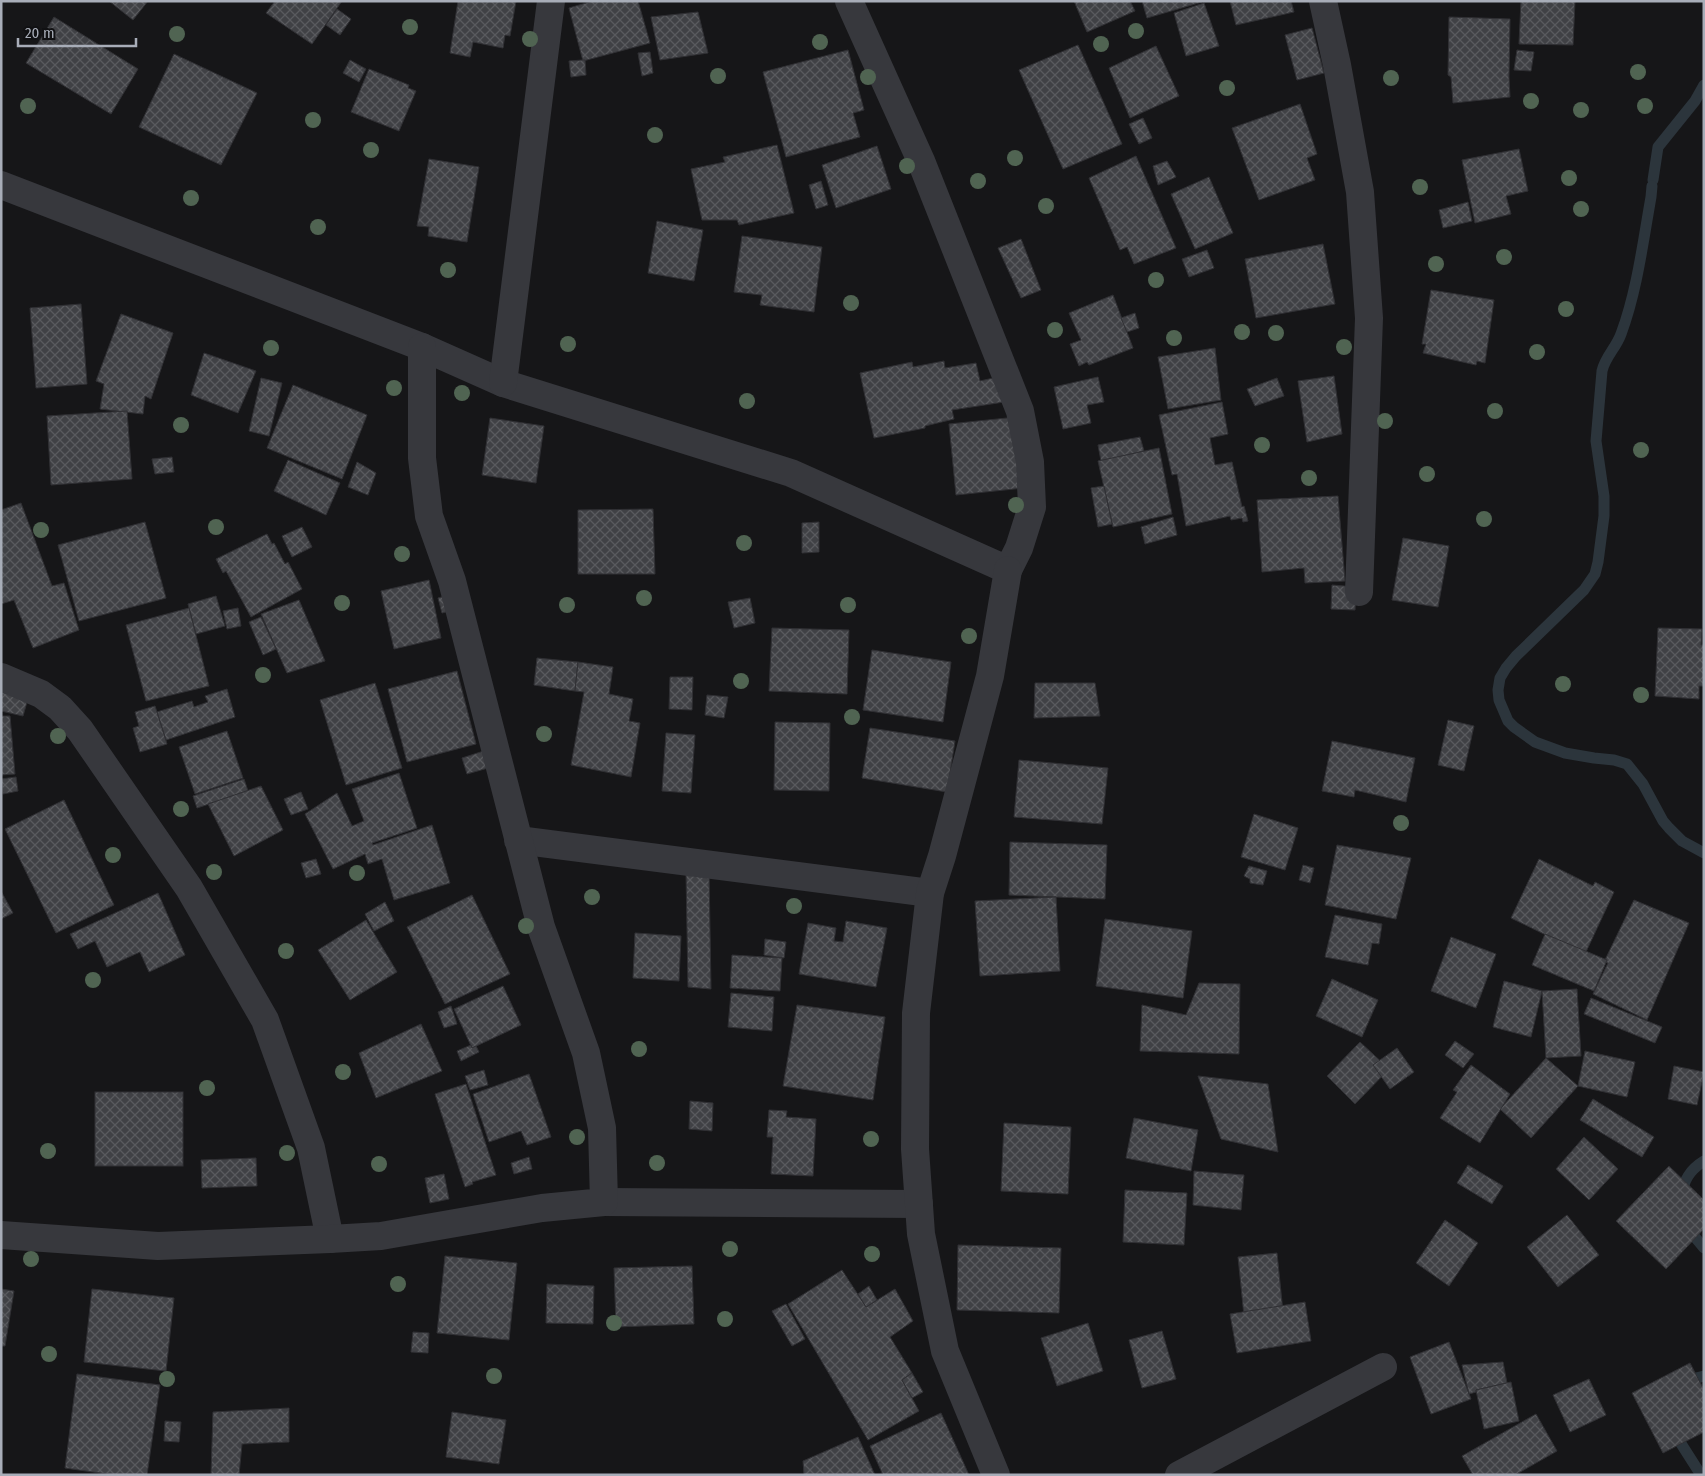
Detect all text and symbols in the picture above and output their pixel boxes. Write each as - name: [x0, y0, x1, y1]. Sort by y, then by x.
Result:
- scale bar: [18, 15, 135, 47]
- text: 20 m: [25, 24, 55, 42]

